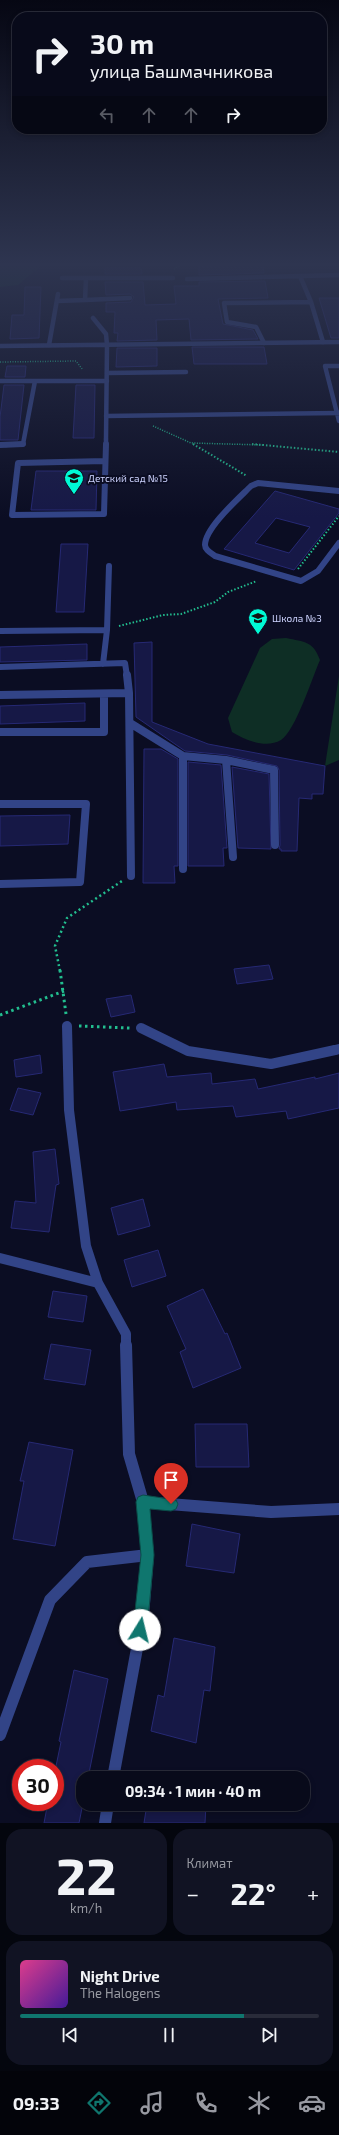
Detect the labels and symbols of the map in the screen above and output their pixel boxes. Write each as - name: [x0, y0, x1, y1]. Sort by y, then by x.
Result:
- school or university icon: Детский сад №15: [63, 467, 85, 495]
- place label: Детский сад №15: [88, 472, 168, 484]
- school or university icon: Школа №3: [247, 607, 269, 635]
- place label: Школа №3: [272, 612, 322, 624]
- pin: [154, 1463, 188, 1504]
- position arrow: [119, 1609, 161, 1651]
- speed limit sign: 30: [12, 1759, 64, 1811]

